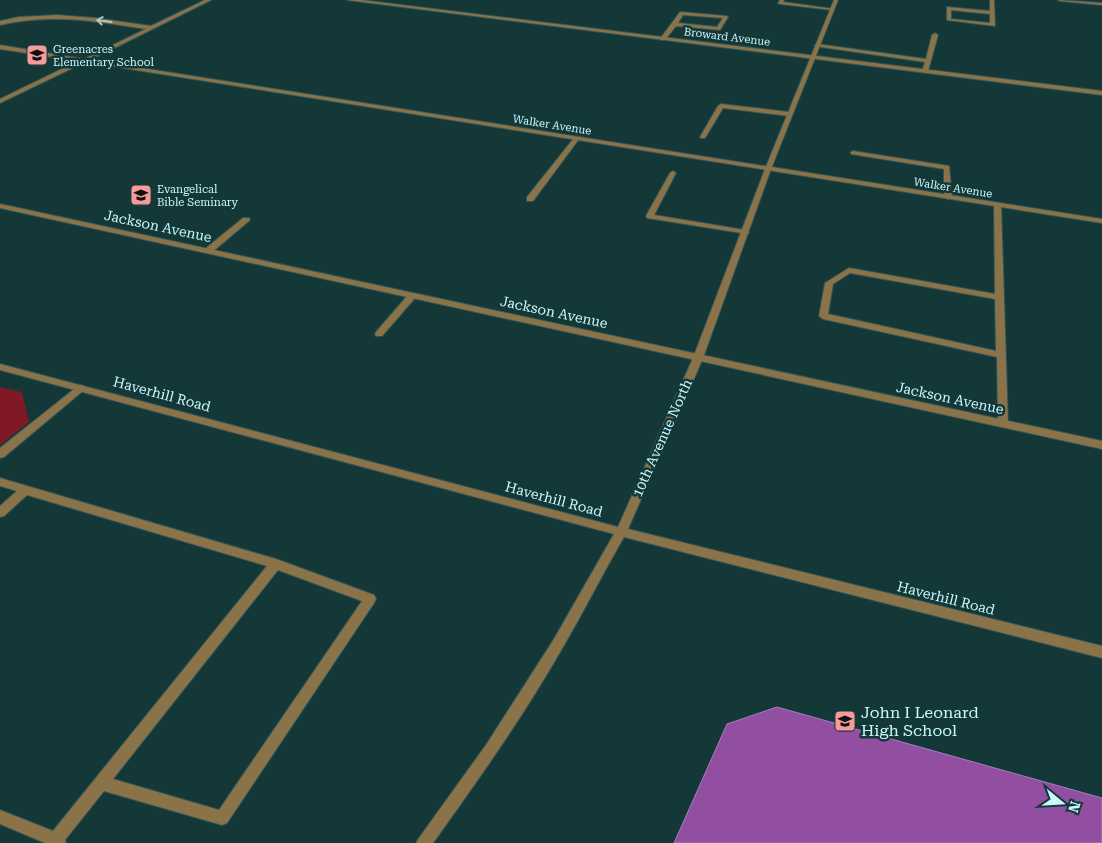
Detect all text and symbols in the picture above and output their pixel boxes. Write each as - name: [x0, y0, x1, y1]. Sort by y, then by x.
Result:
- one-way arrow: [97, 16, 113, 26]
- street label: Broward Avenue: [683, 25, 771, 49]
- school or university icon: Greenacres Elementary School: [25, 43, 49, 67]
- place label: Greenacres Elementary School: [53, 43, 154, 69]
- street label: Walker Avenue: [512, 112, 592, 138]
- street label: Walker Avenue: [913, 175, 993, 201]
- school or university icon: Evangelical Bible Seminary: [129, 183, 153, 207]
- place label: Evangelical Bible Seminary: [157, 183, 239, 209]
- street label: Jackson Avenue: [103, 207, 214, 245]
- street label: Jackson Avenue: [499, 293, 610, 331]
- street label: Haverhill Road: [112, 373, 212, 415]
- street label: 10th Avenue North: [629, 377, 695, 499]
- street label: Jackson Avenue: [895, 379, 1006, 417]
- street label: Haverhill Road: [504, 478, 604, 520]
- street label: Haverhill Road: [895, 578, 997, 618]
- place label: John I Leonard High School: [861, 703, 979, 740]
- school or university icon: John I Leonard High School: [833, 709, 857, 733]
- north arrow: [1037, 778, 1087, 828]
- text: N: [1065, 799, 1084, 815]

